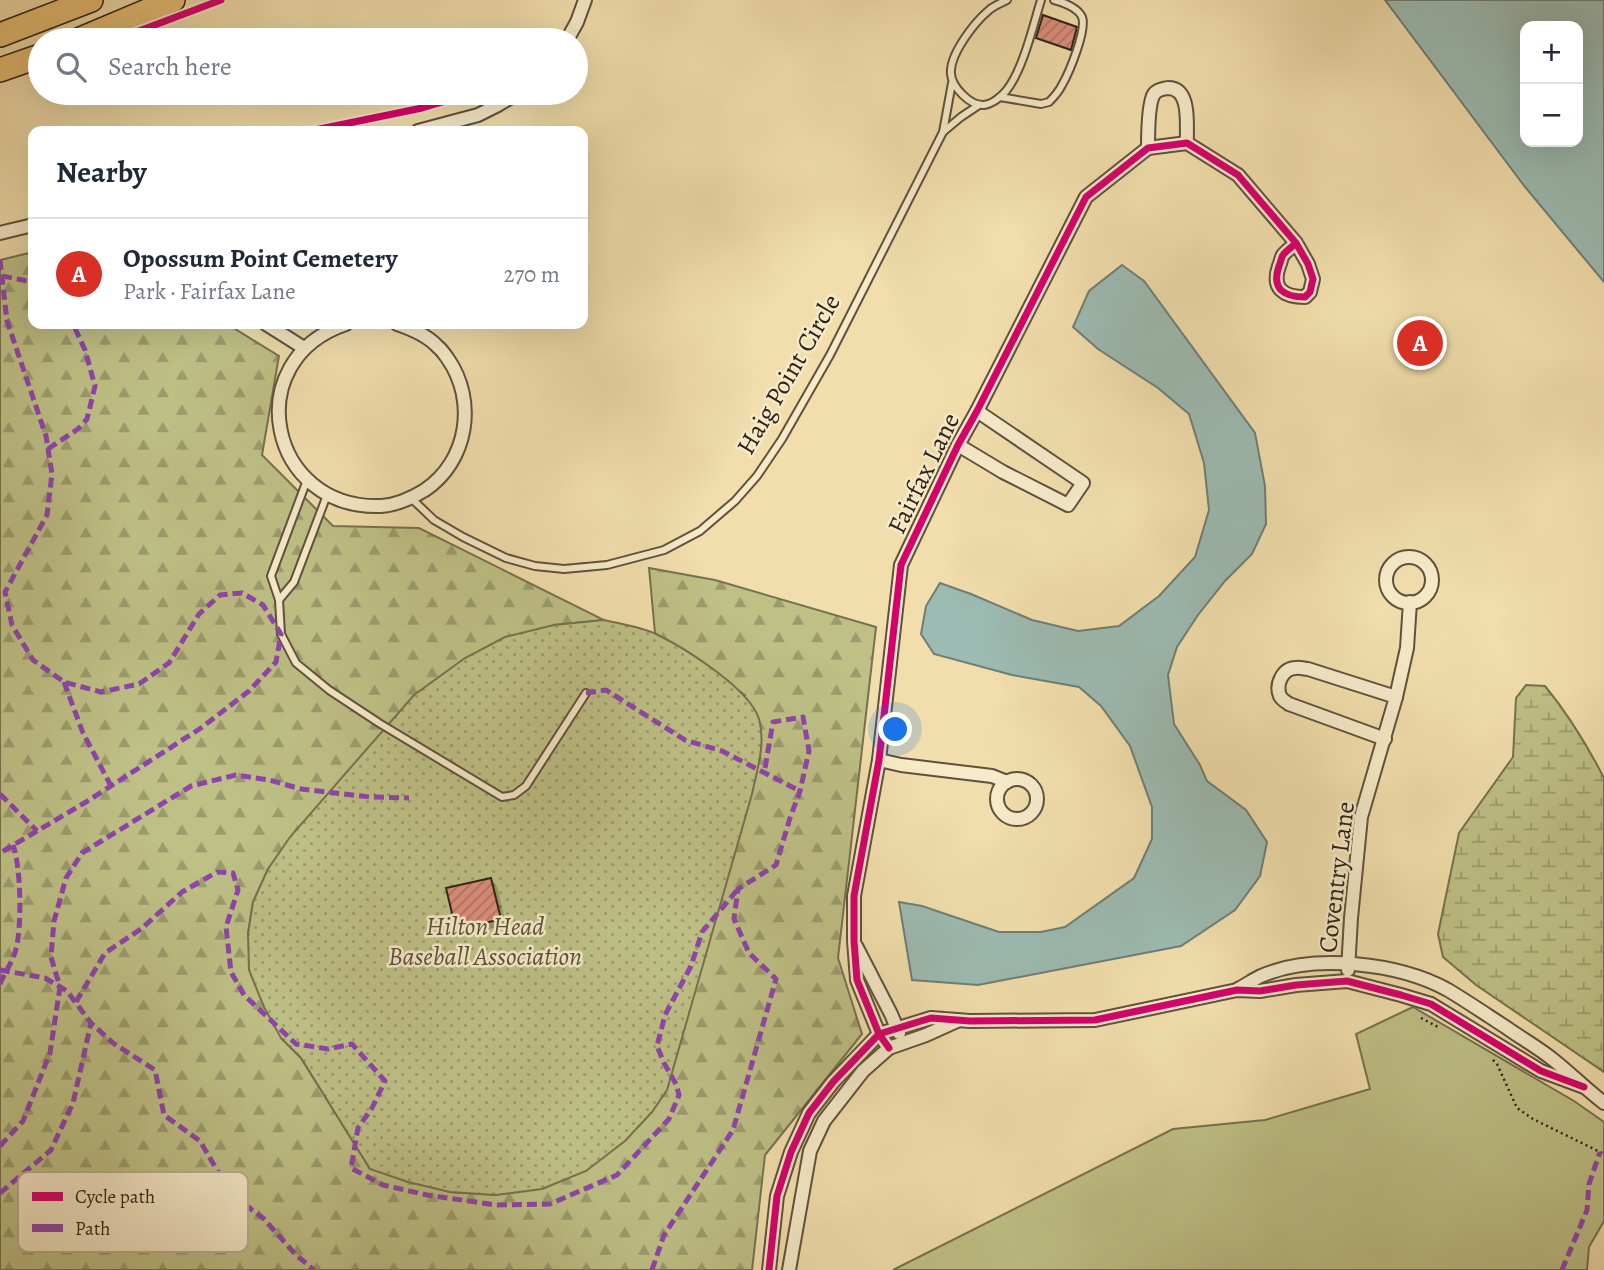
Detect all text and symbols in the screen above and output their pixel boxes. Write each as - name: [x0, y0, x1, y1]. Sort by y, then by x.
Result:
- map controls: [1520, 21, 1583, 147]
- button: +: [1520, 21, 1583, 84]
- search box: [28, 28, 588, 105]
- icon: search: [52, 48, 90, 86]
- text: Search here: [108, 49, 232, 84]
- button: −: [1520, 84, 1583, 147]
- text: Nearby: [56, 152, 147, 192]
- text: Opossum Point Cemetery: [123, 241, 398, 276]
- text: A: [72, 259, 86, 290]
- text: 270 m: [503, 259, 560, 290]
- text: Park · Fairfax Lane: [123, 276, 295, 307]
- street label: Haig Point Circle: [728, 288, 849, 461]
- pin: A: [1397, 317, 1443, 369]
- street label: Fairfax Lane: [879, 407, 968, 540]
- your location: [878, 712, 912, 746]
- street label: Coventry Lane: [1310, 799, 1363, 955]
- park label: Hilton Head Baseball Association: [388, 909, 582, 974]
- legend: [18, 1172, 248, 1252]
- text: Cycle path: [75, 1184, 155, 1210]
- text: Path: [75, 1216, 110, 1242]

